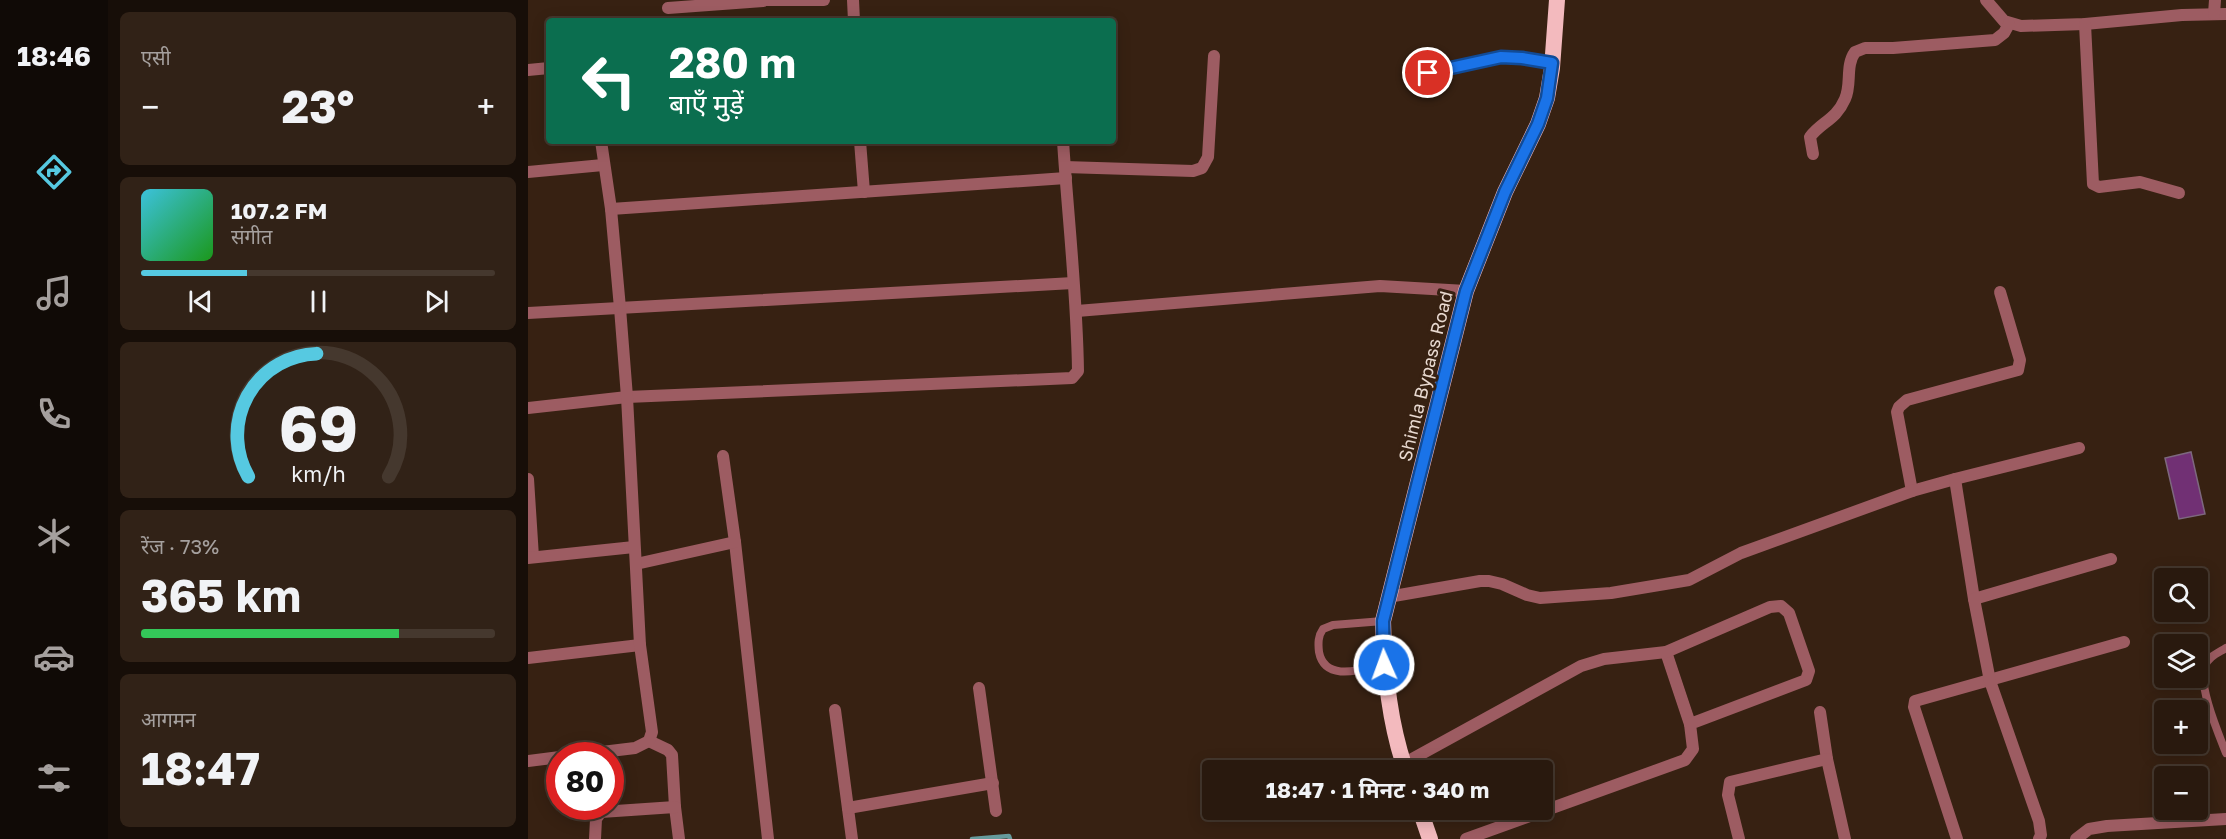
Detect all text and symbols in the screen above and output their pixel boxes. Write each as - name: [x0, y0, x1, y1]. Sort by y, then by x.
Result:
- text: 280 m: [669, 37, 796, 87]
- text: 18:46: [17, 40, 91, 72]
- icon: left: [570, 42, 648, 120]
- text: एसी: [141, 45, 171, 69]
- pin: [1402, 47, 1453, 98]
- icon: arrive: [1411, 56, 1444, 89]
- text: 23°: [282, 79, 354, 133]
- text: −: [141, 87, 159, 126]
- text: +: [477, 87, 495, 126]
- text: बाएँ मुड़ें: [669, 88, 744, 120]
- icon: directions: [33, 151, 75, 193]
- text: 107.2 FM: [231, 197, 327, 224]
- text: संगीत: [231, 224, 272, 248]
- icon: music: [33, 272, 75, 314]
- icon: previous: [184, 285, 217, 318]
- icon: pause: [302, 285, 335, 318]
- icon: next: [420, 285, 453, 318]
- street label: Shimla Bypass Road: [1393, 289, 1457, 463]
- text: 69: [278, 390, 358, 465]
- icon: phone: [33, 393, 75, 435]
- text: km/h: [291, 461, 345, 487]
- icon: climate: [33, 515, 75, 557]
- text: रेंज · 73%: [141, 534, 219, 558]
- text: 365 km: [141, 568, 301, 622]
- map controls: [2154, 568, 2208, 820]
- button: search: [2154, 568, 2208, 622]
- position arrow: [1352, 633, 1416, 697]
- button: layers: [2154, 634, 2208, 688]
- icon: car: [33, 636, 75, 678]
- button: +: [2154, 700, 2208, 754]
- text: आगमन: [141, 707, 196, 731]
- text: 18:47: [141, 741, 260, 795]
- speed limit sign: 80: [546, 742, 624, 820]
- icon: filters: [33, 757, 75, 799]
- button: −: [2154, 766, 2208, 820]
- text: 18:47 · 1 मिनट · 340 m: [1266, 776, 1489, 803]

